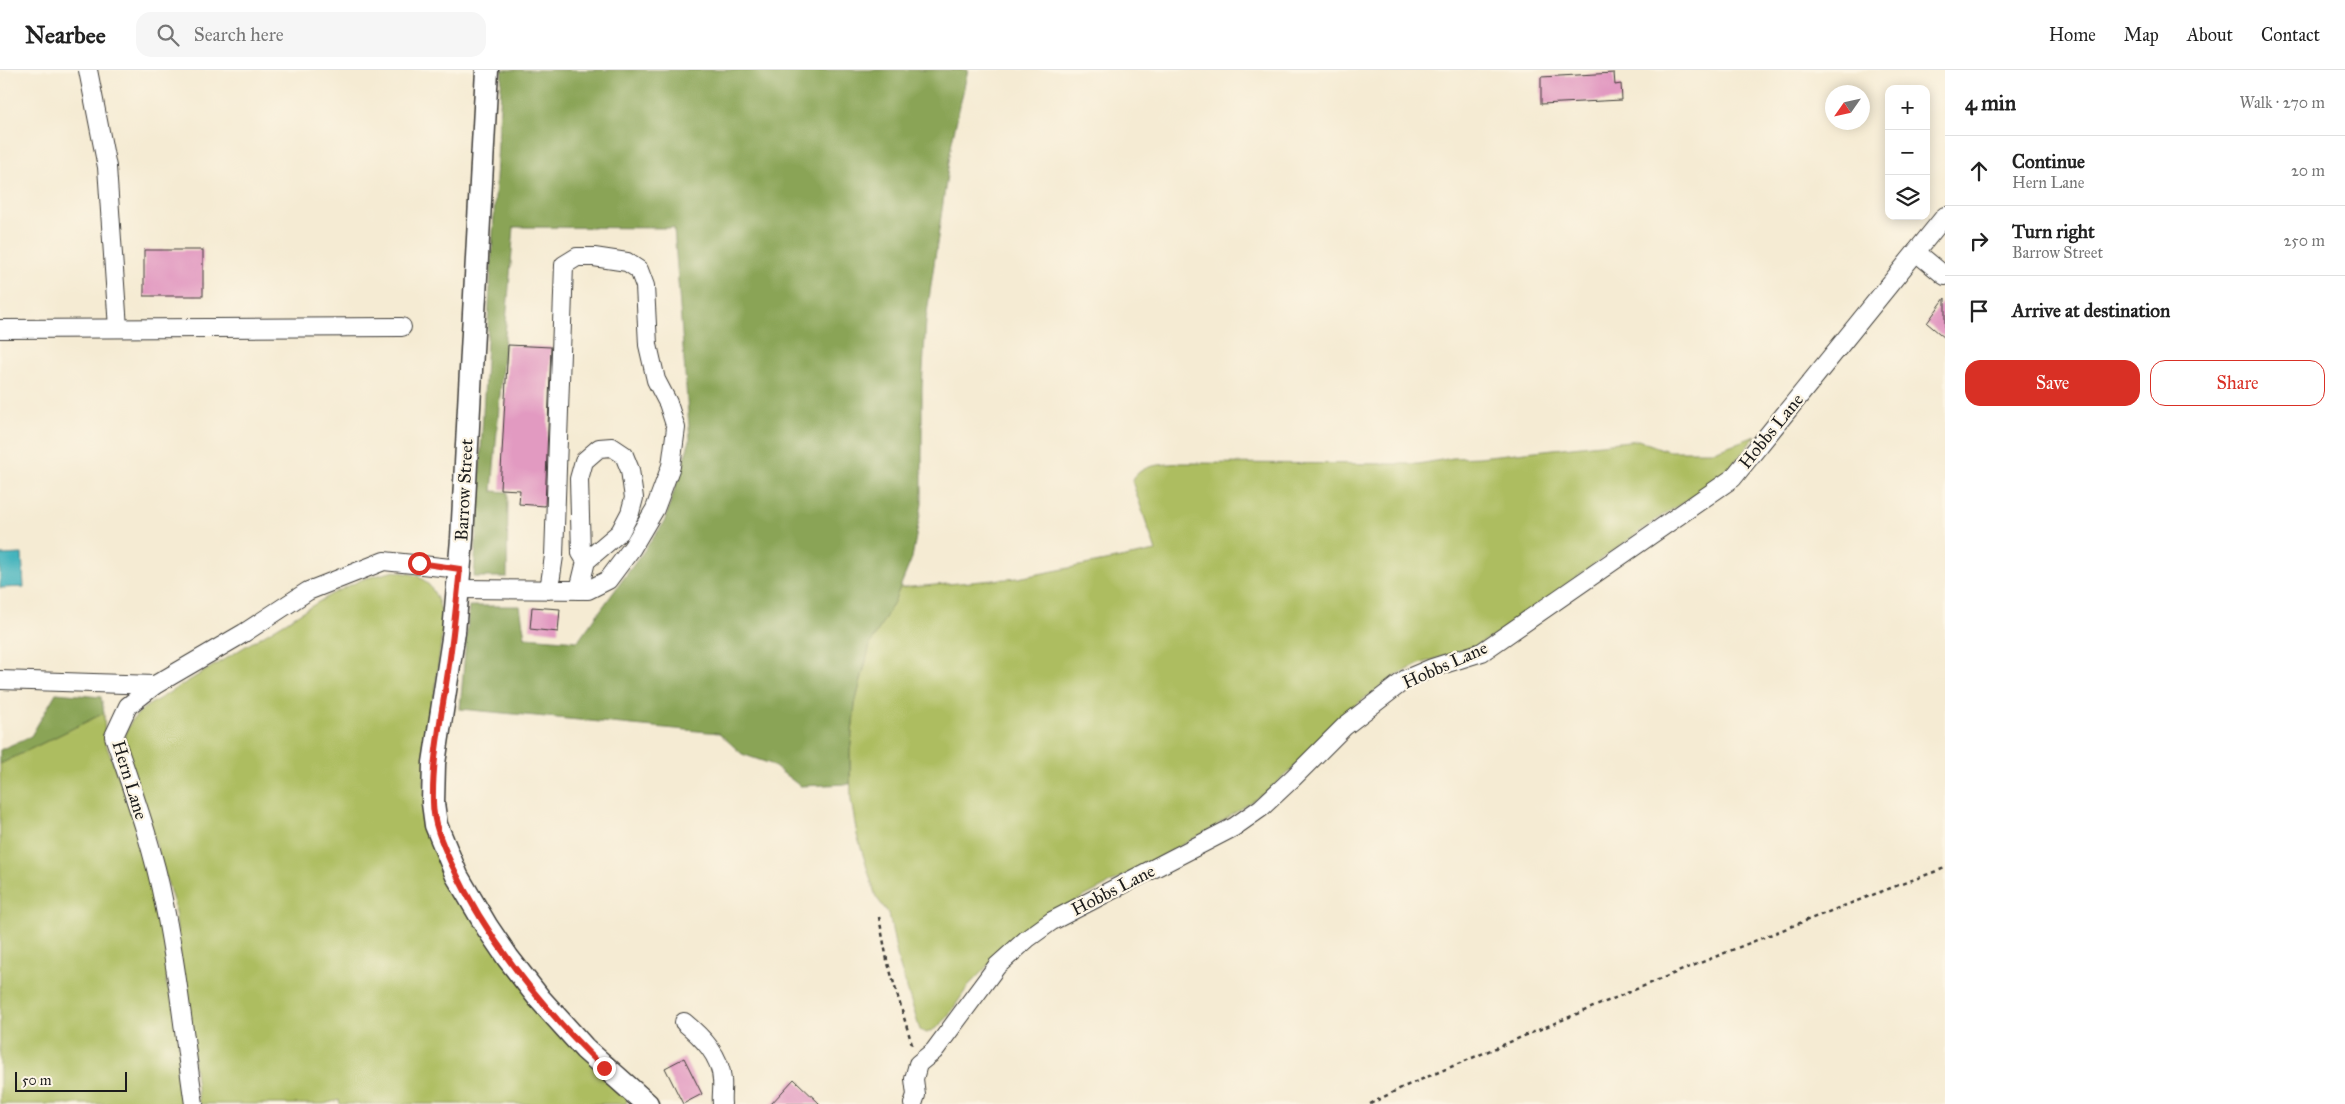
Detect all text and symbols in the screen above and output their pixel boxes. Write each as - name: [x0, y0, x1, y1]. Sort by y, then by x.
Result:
- search box: [136, 12, 486, 57]
- text: Nearbee: [25, 20, 106, 50]
- icon: search: [154, 21, 182, 49]
- text: Search here: [194, 23, 284, 46]
- text: Home: [2049, 24, 2096, 46]
- text: Map: [2124, 24, 2159, 46]
- text: About: [2187, 24, 2233, 46]
- text: Contact: [2261, 24, 2320, 46]
- north arrow: [1825, 85, 1870, 130]
- map controls: [1885, 85, 1930, 220]
- button: +: [1885, 85, 1930, 130]
- text: 4 min: [1965, 90, 2016, 116]
- text: Walk · 270 m: [2239, 93, 2325, 112]
- button: −: [1885, 130, 1930, 175]
- text: Continue: [2012, 150, 2085, 173]
- icon: ahead: [1965, 157, 1993, 185]
- text: 20 m: [2291, 161, 2325, 180]
- text: Hern Lane: [2012, 173, 2084, 192]
- button: layers: [1885, 175, 1930, 220]
- text: Turn right: [2012, 220, 2095, 243]
- icon: right: [1965, 227, 1993, 255]
- text: 250 m: [2284, 231, 2325, 250]
- text: Barrow Street: [2012, 243, 2103, 262]
- icon: arrive: [1965, 297, 1993, 325]
- text: Arrive at destination: [2012, 299, 2170, 322]
- button: Save: [1965, 360, 2140, 406]
- button: Share: [2150, 360, 2325, 406]
- street label: Hobbs Lane: [1734, 389, 1808, 473]
- street label: Barrow Street: [450, 438, 478, 542]
- route start: [408, 552, 431, 575]
- street label: Hobbs Lane: [1399, 637, 1491, 693]
- street label: Hern Lane: [108, 738, 152, 822]
- street label: Hobbs Lane: [1068, 860, 1158, 920]
- route end: [593, 1057, 616, 1080]
- scale bar: [15, 1069, 128, 1092]
- text: 50 m: [22, 1072, 51, 1089]

